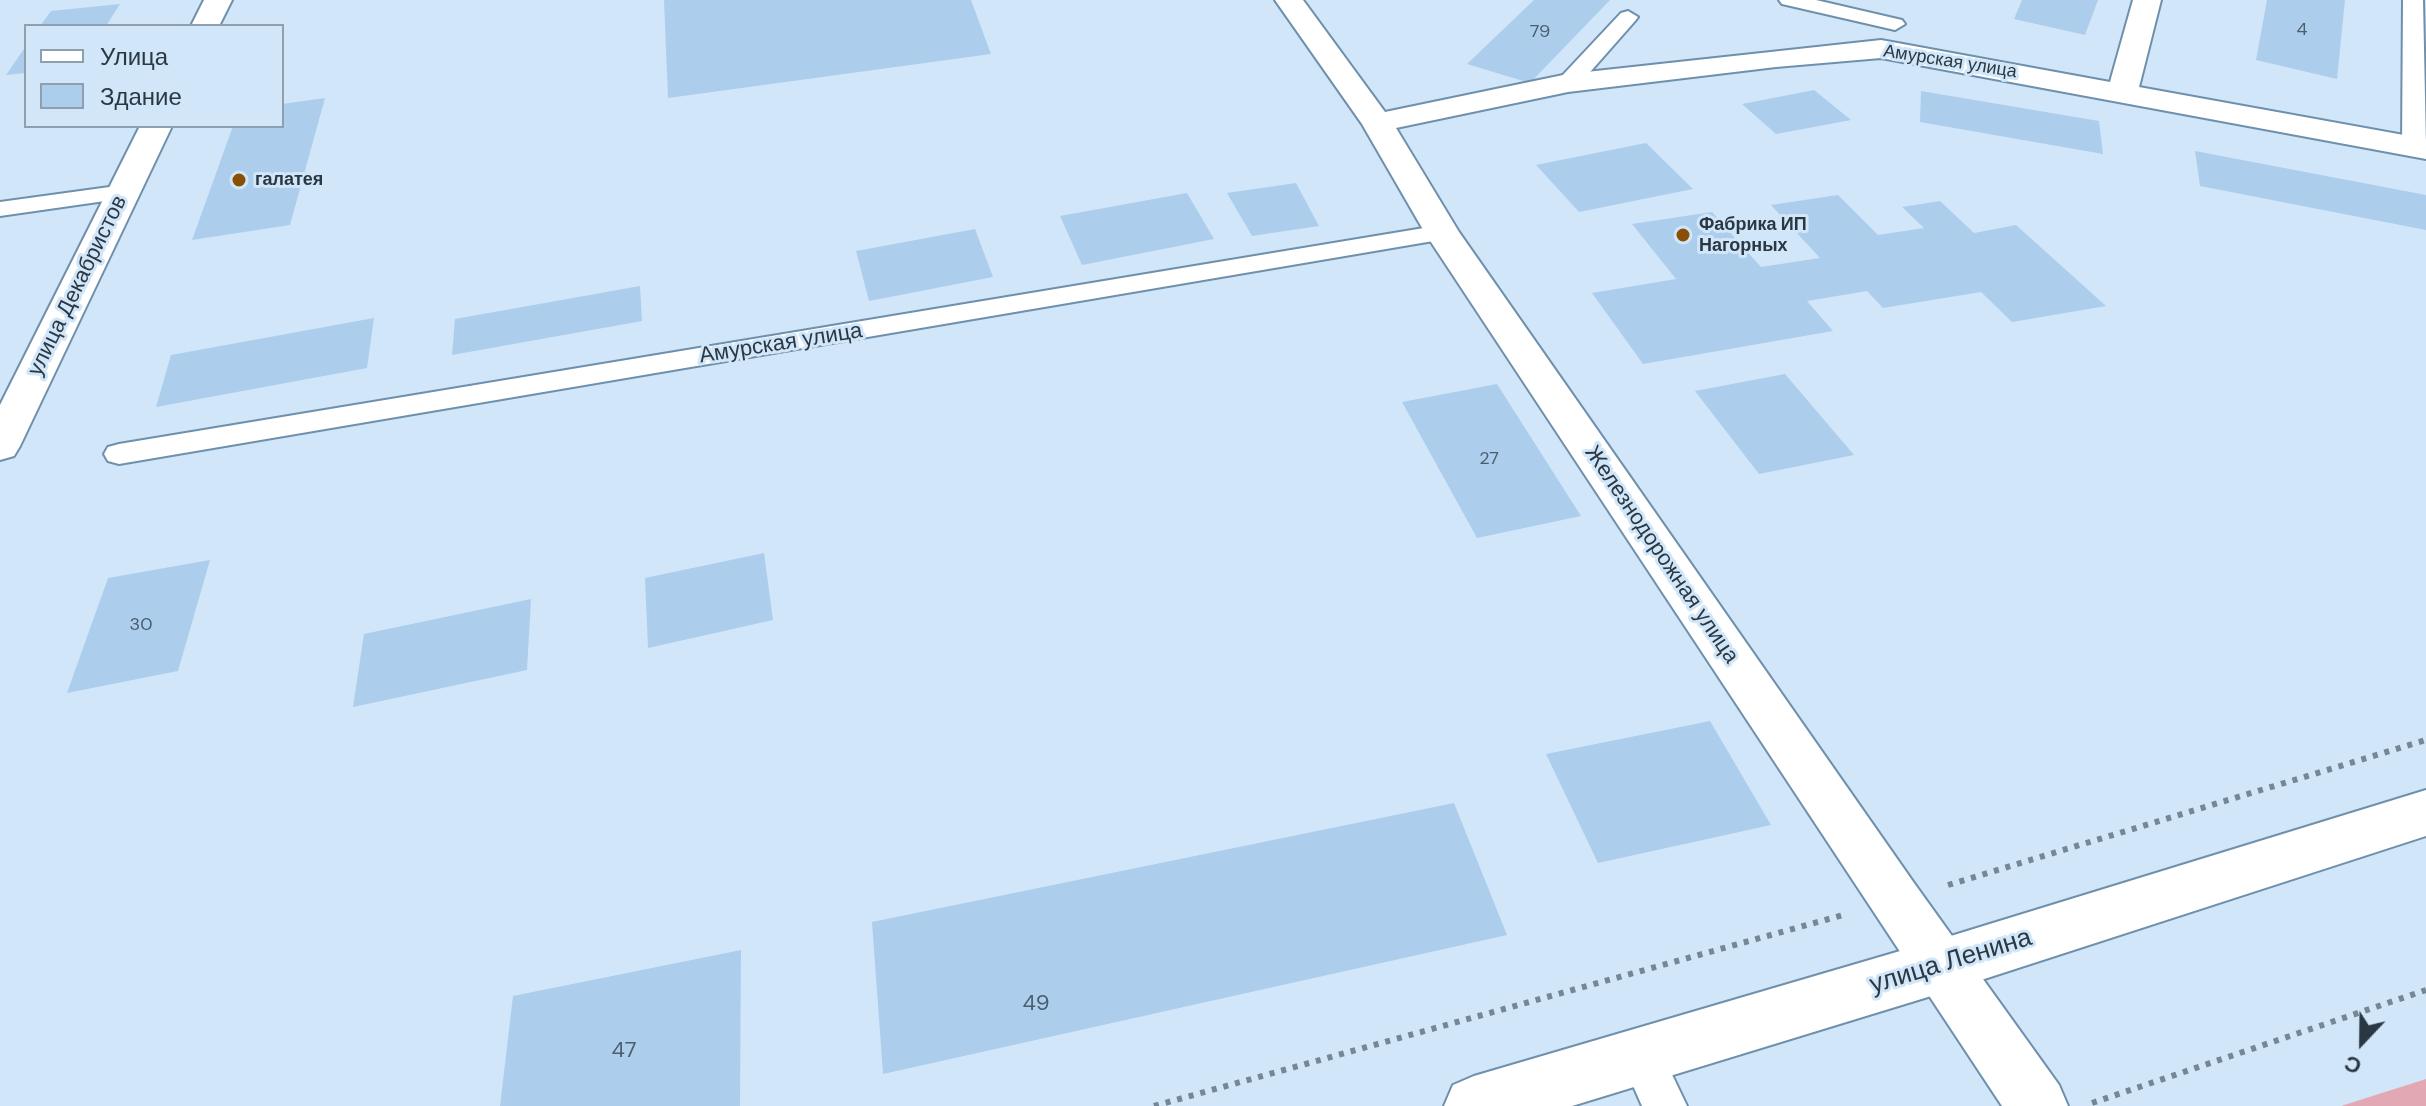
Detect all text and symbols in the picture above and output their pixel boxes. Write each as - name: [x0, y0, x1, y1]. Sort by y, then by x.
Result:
- house number: 4: [2297, 19, 2307, 41]
- house number: 79: [1530, 21, 1550, 43]
- legend: [24, 24, 284, 128]
- text: Улица: [100, 41, 168, 72]
- street label: Амурская улица: [1882, 41, 2018, 83]
- text: Здание: [100, 81, 182, 112]
- place label: галатея: [255, 169, 323, 191]
- marker: галатея: [230, 171, 248, 189]
- street label: улица Декабристов: [23, 191, 133, 381]
- place label: Фабрика ИП Нагорных: [1699, 214, 1807, 256]
- marker: Фабрика ИП Нагорных: [1674, 226, 1692, 244]
- street label: Амурская улица: [698, 318, 864, 370]
- street label: Железнодорожная улица: [1578, 441, 1744, 669]
- house number: 27: [1479, 448, 1499, 470]
- house number: 30: [130, 614, 152, 636]
- street label: улица Ленина: [1866, 923, 2036, 1001]
- house number: 49: [1022, 991, 1050, 1017]
- north arrow: [2322, 1002, 2402, 1082]
- house number: 47: [611, 1038, 637, 1064]
- text: С: [2340, 1048, 2366, 1081]

